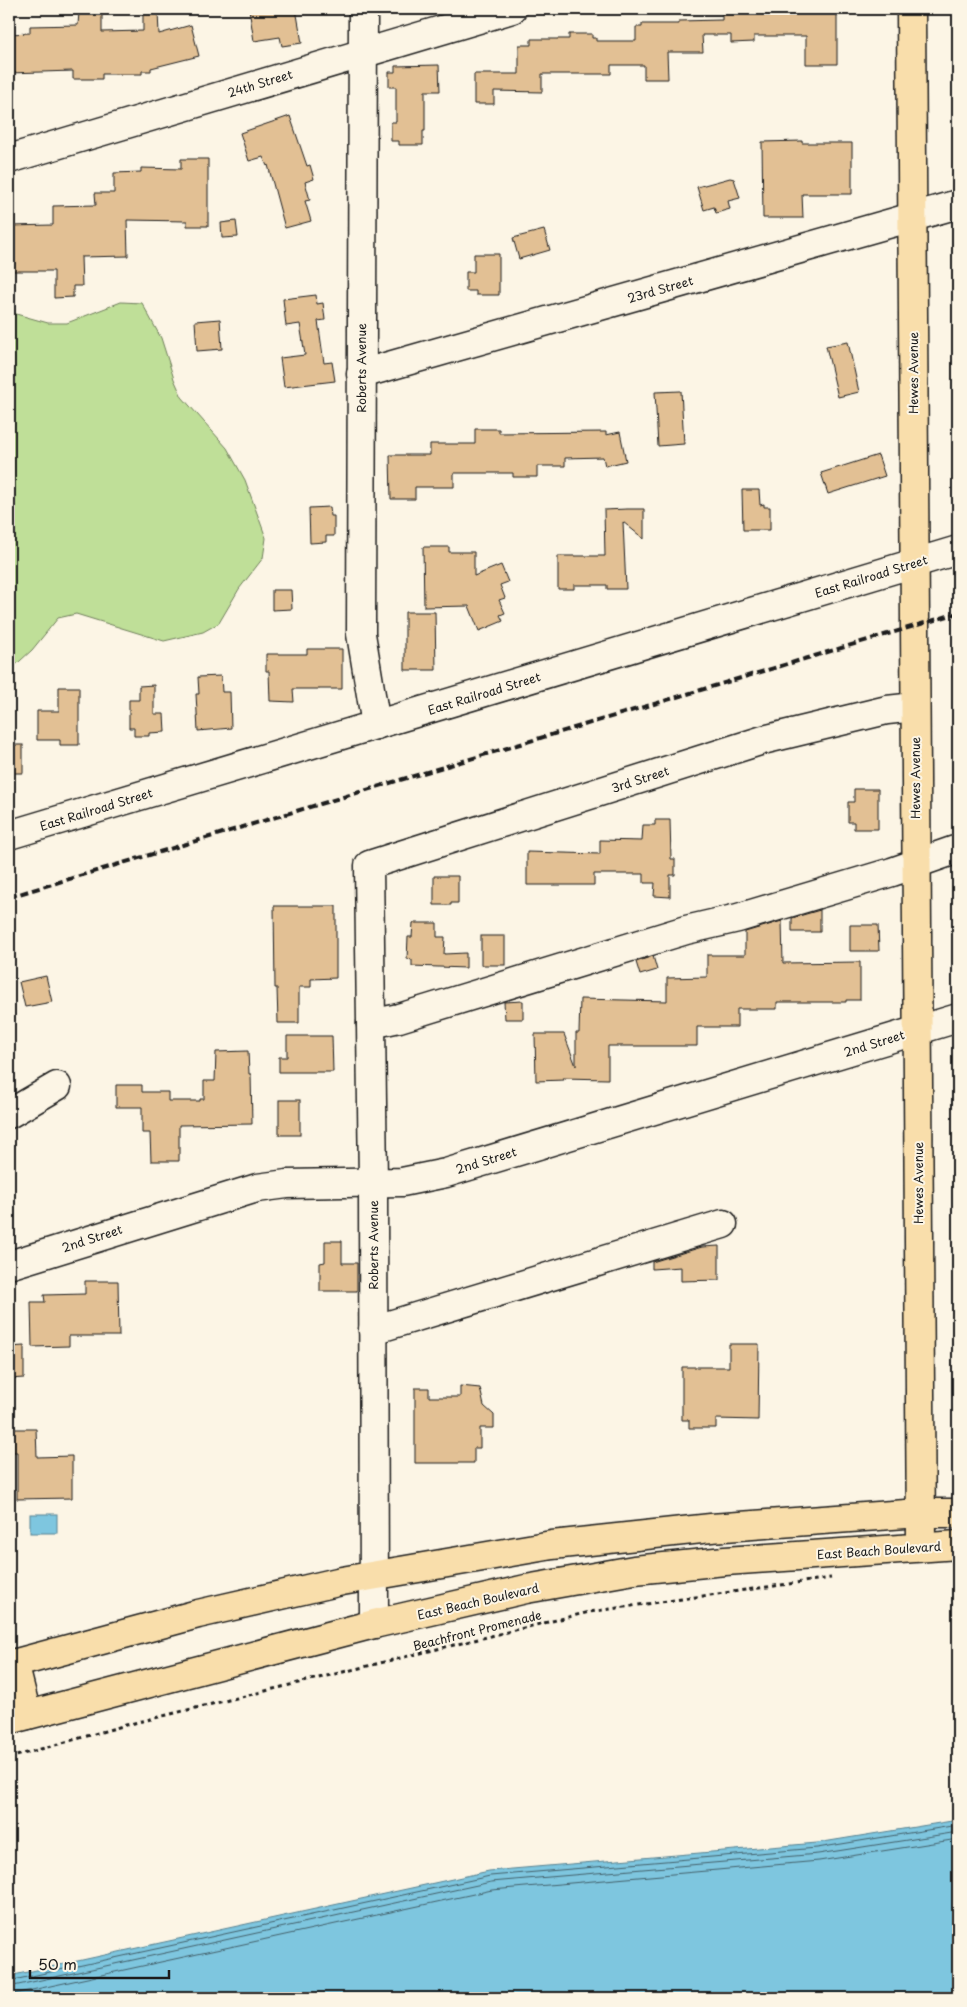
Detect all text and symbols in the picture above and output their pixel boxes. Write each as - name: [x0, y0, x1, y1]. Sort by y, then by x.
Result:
- street label: 24th Street: [225, 65, 295, 101]
- street label: 23rd Street: [625, 271, 695, 307]
- street label: Roberts Avenue: [352, 323, 370, 413]
- street label: Hewes Avenue: [904, 331, 922, 414]
- street label: East Railroad Street: [812, 550, 930, 602]
- street label: East Railroad Street: [425, 667, 543, 719]
- street label: Hewes Avenue: [906, 736, 924, 819]
- street label: 3rd Street: [609, 761, 671, 797]
- street label: East Railroad Street: [37, 783, 155, 835]
- street label: 2nd Street: [841, 1025, 907, 1061]
- street label: Hewes Avenue: [909, 1141, 927, 1224]
- street label: 2nd Street: [453, 1142, 519, 1178]
- street label: Roberts Avenue: [364, 1200, 382, 1290]
- street label: 2nd Street: [60, 1220, 125, 1256]
- street label: East Beach Boulevard: [816, 1537, 942, 1563]
- street label: East Beach Boulevard: [415, 1578, 541, 1624]
- street label: Beachfront Promenade: [411, 1605, 543, 1655]
- scale bar: [30, 1947, 169, 1979]
- text: 50 m: [38, 1952, 77, 1975]

